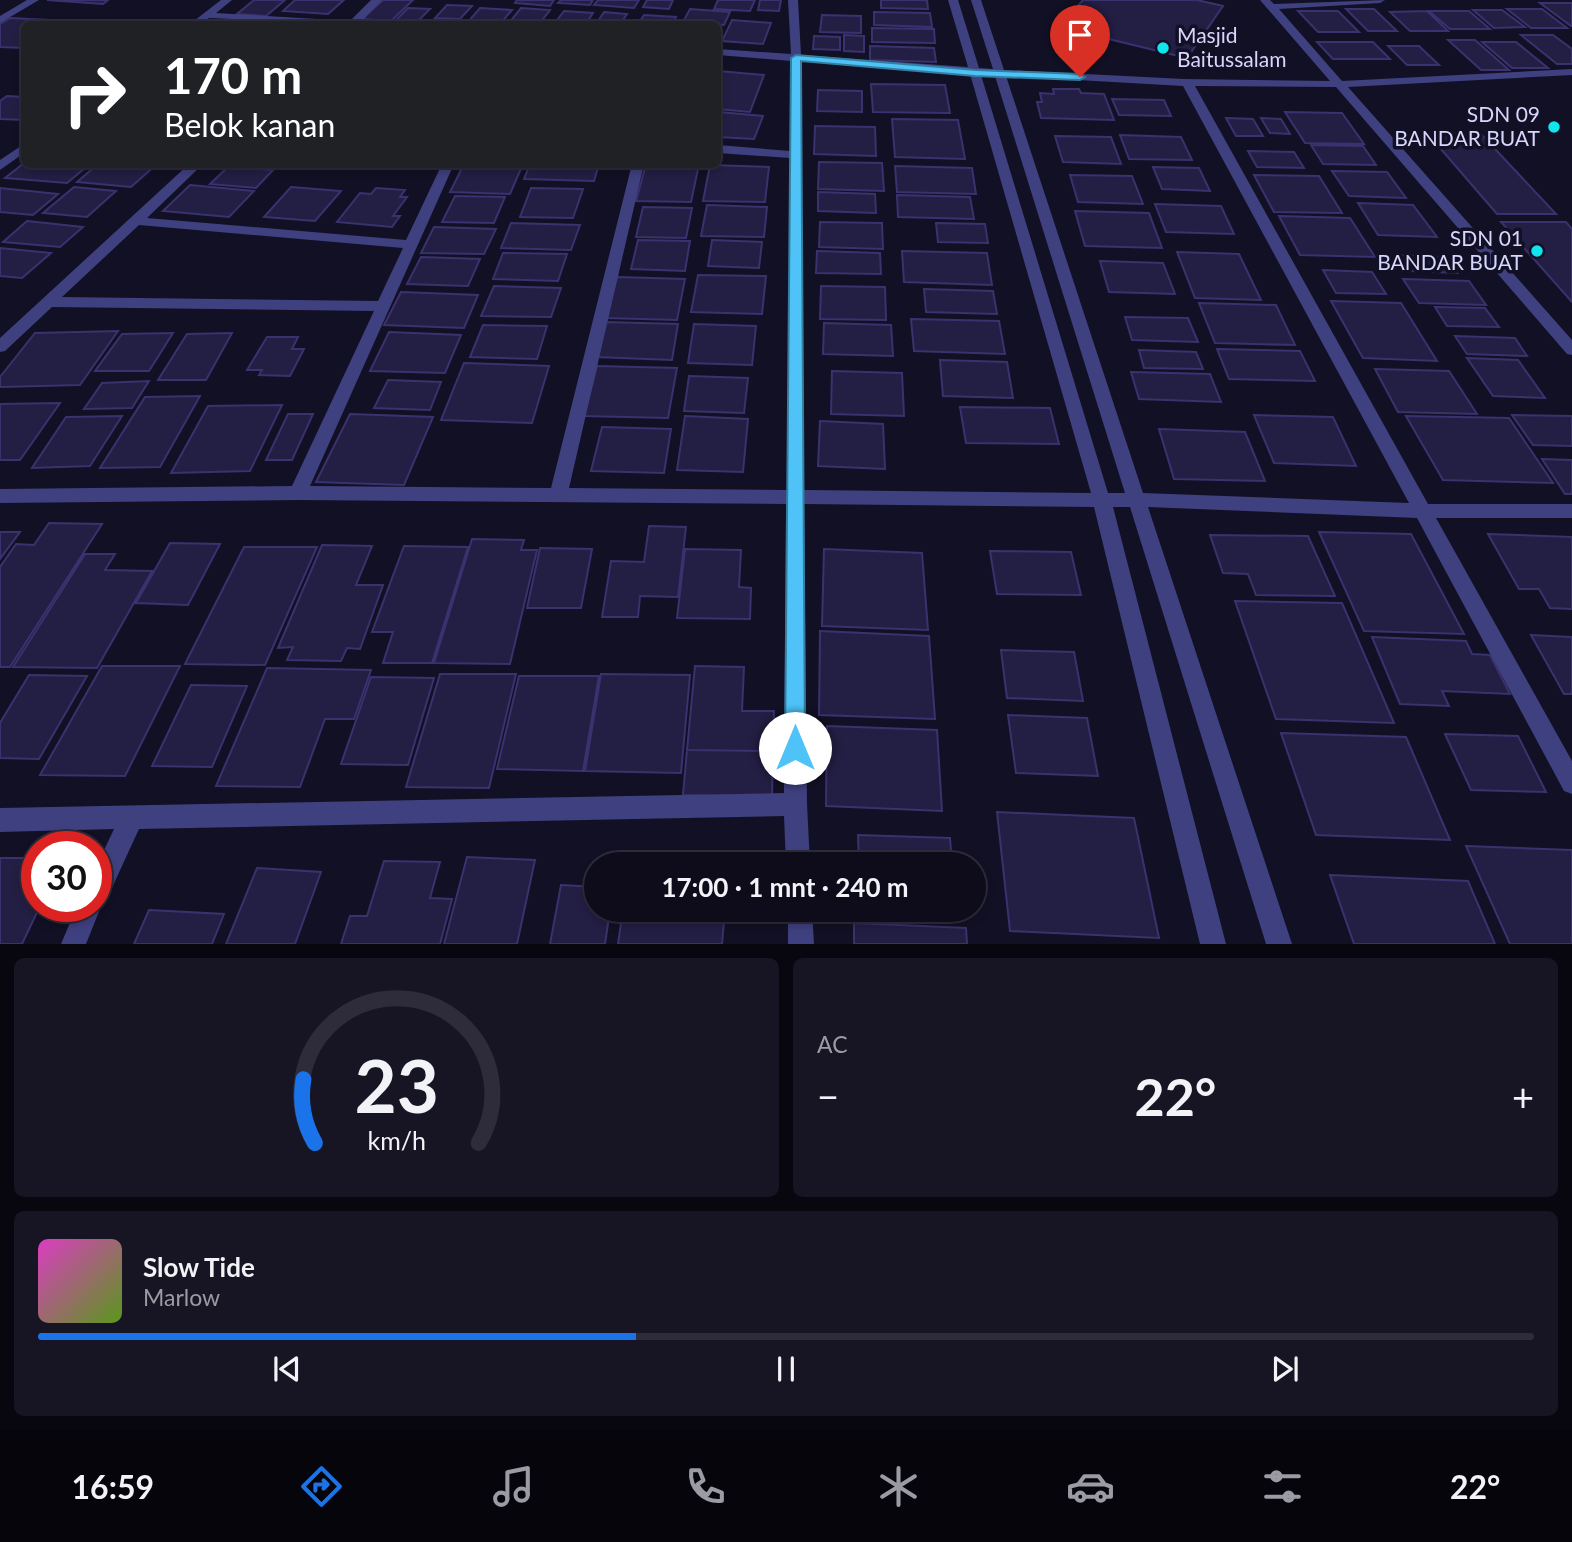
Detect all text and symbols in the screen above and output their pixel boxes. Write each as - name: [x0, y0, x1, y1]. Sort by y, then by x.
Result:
- pin: [1050, 5, 1110, 77]
- icon: arrive: [1061, 16, 1099, 54]
- place label: Masjid Baitussalam: [1177, 22, 1286, 71]
- marker: Masjid Baitussalam: [1155, 40, 1171, 56]
- text: 170 m: [164, 46, 302, 104]
- icon: right: [49, 49, 140, 140]
- place label: SDN 09 BANDAR BUAT: [1394, 101, 1541, 150]
- text: Belok kanan: [164, 105, 335, 144]
- marker: SDN 09 BANDAR BUAT: [1546, 119, 1562, 135]
- place label: SDN 01 BANDAR BUAT: [1377, 225, 1524, 274]
- marker: SDN 01 BANDAR BUAT: [1529, 243, 1545, 259]
- position arrow: [758, 711, 832, 785]
- speed limit sign: 30: [21, 831, 112, 922]
- text: 17:00 · 1 mnt · 240 m: [661, 871, 909, 903]
- text: AC: [817, 1030, 848, 1058]
- text: 23: [354, 1042, 439, 1130]
- text: 22°: [1135, 1065, 1216, 1127]
- text: −: [817, 1073, 839, 1119]
- text: +: [1512, 1073, 1534, 1119]
- text: km/h: [367, 1125, 426, 1155]
- text: Slow Tide: [143, 1251, 255, 1283]
- text: Marlow: [143, 1283, 220, 1311]
- icon: previous: [268, 1350, 306, 1388]
- icon: pause: [767, 1350, 805, 1388]
- icon: next: [1266, 1350, 1304, 1388]
- icon: directions: [297, 1462, 346, 1511]
- icon: music: [489, 1462, 538, 1511]
- icon: phone: [681, 1462, 730, 1511]
- icon: climate: [874, 1462, 923, 1511]
- icon: car: [1066, 1462, 1115, 1511]
- icon: filters: [1258, 1462, 1307, 1511]
- text: 16:59: [72, 1467, 154, 1506]
- text: 22°: [1450, 1467, 1500, 1506]

